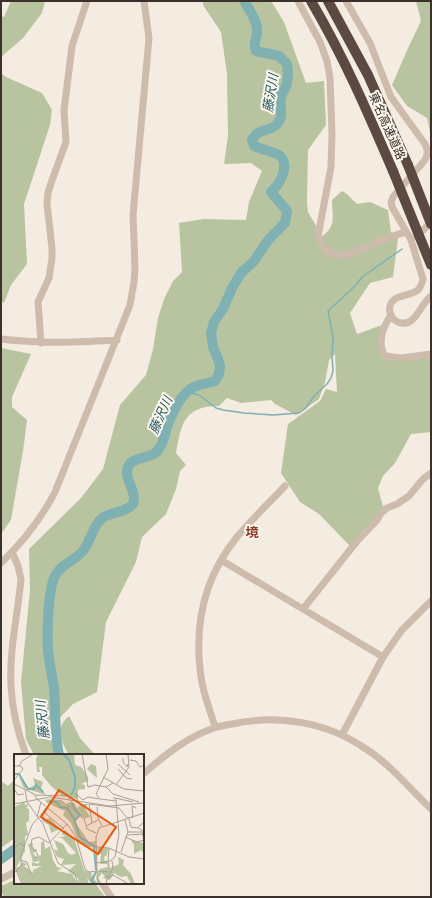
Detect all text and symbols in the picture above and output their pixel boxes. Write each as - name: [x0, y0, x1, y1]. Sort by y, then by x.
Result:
- water label: 藤沢川: [259, 71, 281, 114]
- street label: 東名高速道路: [366, 90, 409, 162]
- water label: 藤沢川: [145, 392, 176, 436]
- district label: 境: [245, 524, 259, 540]
- water label: 藤沢川: [32, 698, 52, 740]
- inset map: [14, 754, 144, 884]

